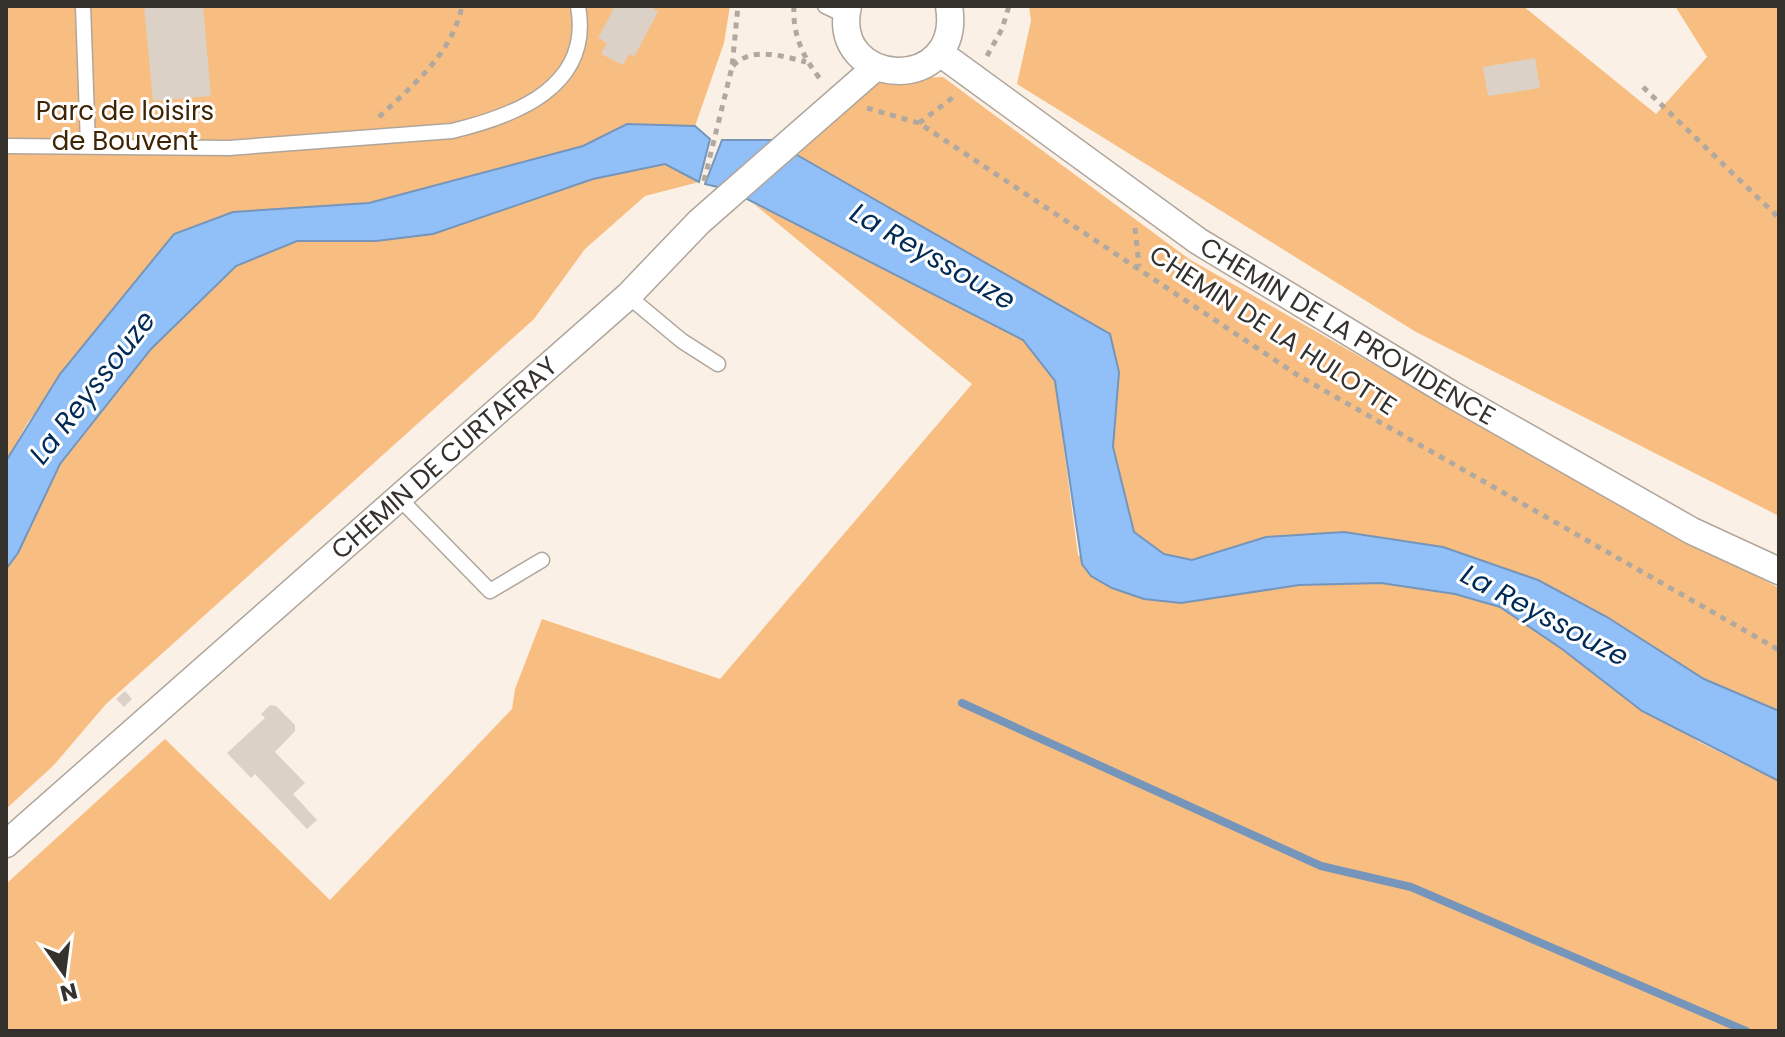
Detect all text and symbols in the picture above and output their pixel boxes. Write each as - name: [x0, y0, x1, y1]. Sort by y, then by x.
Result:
- park label: Parc de loisirs de Bouvent: [36, 93, 214, 159]
- water label: La Reyssouze: [843, 193, 1022, 319]
- street label: CHEMIN DE LA PROVIDENCE: [1193, 228, 1502, 434]
- street label: CHEMIN DE LA HULOTTE: [1142, 236, 1404, 424]
- water label: La Reyssouze: [20, 303, 165, 472]
- street label: CHEMIN DE CURTAFRAY: [323, 348, 565, 568]
- water label: La Reyssouze: [1454, 555, 1635, 676]
- north arrow: [24, 933, 104, 1013]
- text: N: [57, 975, 80, 1009]

